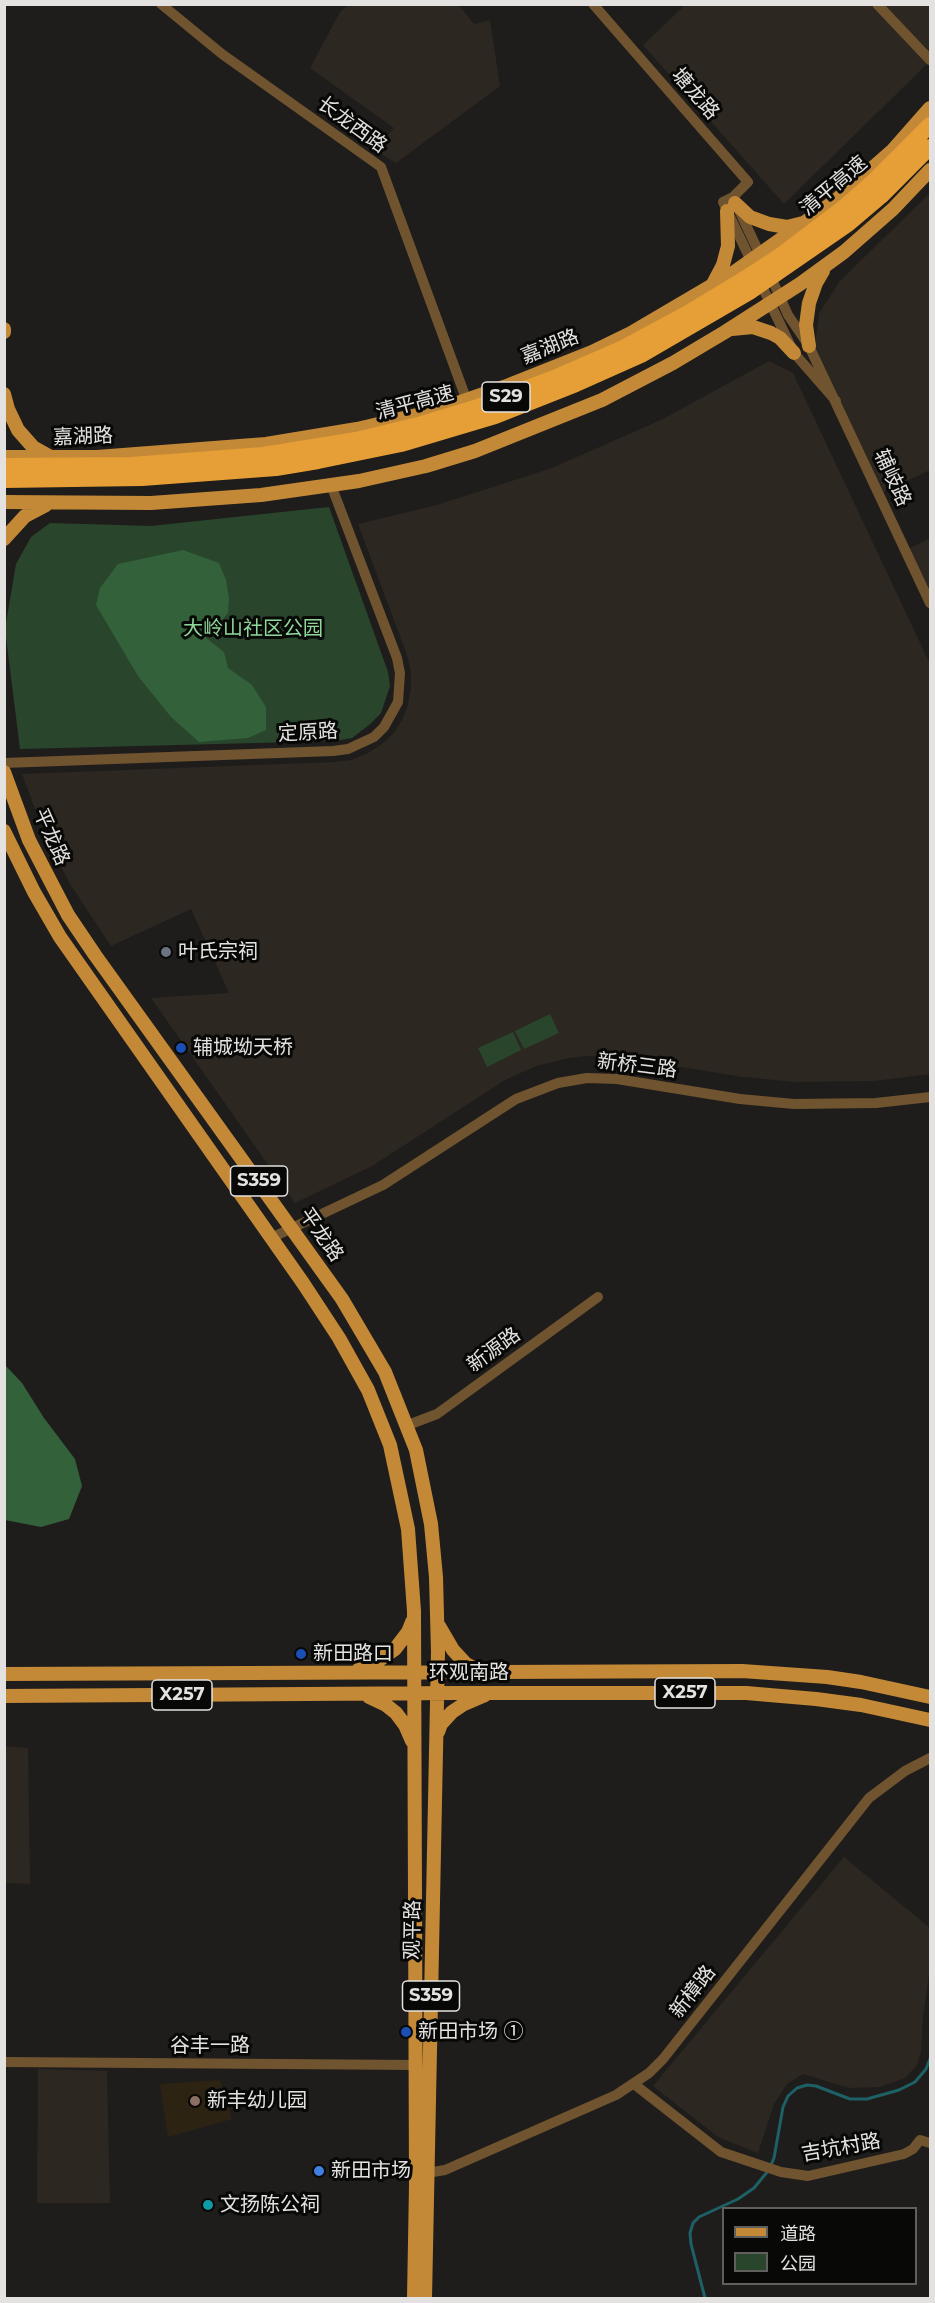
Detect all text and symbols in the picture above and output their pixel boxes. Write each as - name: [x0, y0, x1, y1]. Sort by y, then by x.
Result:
- street label: 塘龙路: [666, 63, 724, 125]
- street label: 长龙西路: [313, 92, 391, 158]
- street label: 清平高速: [796, 151, 872, 221]
- street label: 嘉湖路: [518, 325, 582, 369]
- street label: 清平高速: [373, 381, 457, 425]
- road number: S29: [482, 382, 530, 412]
- street label: 嘉湖路: [53, 424, 113, 450]
- street label: 辅岐路: [868, 446, 916, 510]
- park label: 大岭山社区公园: [183, 617, 323, 641]
- street label: 定原路: [277, 719, 339, 747]
- street label: 平龙路: [28, 805, 74, 869]
- place label: 叶氏宗祠: [178, 940, 258, 964]
- marker: 叶氏宗祠: [159, 945, 173, 959]
- place label: 辅城坳天桥: [193, 1036, 293, 1060]
- marker: 辅城坳天桥: [174, 1041, 188, 1055]
- street label: 新桥三路: [596, 1049, 678, 1083]
- road number: S359: [230, 1166, 288, 1196]
- street label: 平龙路: [294, 1204, 348, 1266]
- street label: 新源路: [463, 1323, 525, 1377]
- place label: 新田路口: [313, 1642, 393, 1666]
- marker: 新田路口: [294, 1647, 308, 1661]
- street label: 环观南路: [429, 1661, 509, 1685]
- road number: X257: [655, 1678, 715, 1708]
- road number: X257: [152, 1680, 212, 1710]
- street label: 观平路: [400, 1900, 426, 1960]
- street label: 新樟路: [665, 1961, 721, 2023]
- road number: S359: [402, 1981, 460, 2011]
- place label: 新田市场 ①: [418, 2020, 523, 2044]
- marker: 新田市场 ①: [399, 2025, 413, 2039]
- street label: 谷丰一路: [170, 2034, 250, 2058]
- place label: 新丰幼儿园: [207, 2089, 307, 2113]
- marker: 新丰幼儿园: [188, 2094, 202, 2108]
- street label: 吉坑村路: [800, 2129, 882, 2167]
- place label: 新田市场: [331, 2159, 411, 2183]
- marker: 新田市场: [312, 2164, 326, 2178]
- place label: 文扬陈公祠: [220, 2193, 320, 2217]
- marker: 文扬陈公祠: [201, 2198, 215, 2212]
- legend: [722, 2207, 917, 2285]
- text: 道路: [780, 2223, 816, 2245]
- text: 公园: [780, 2253, 816, 2275]

